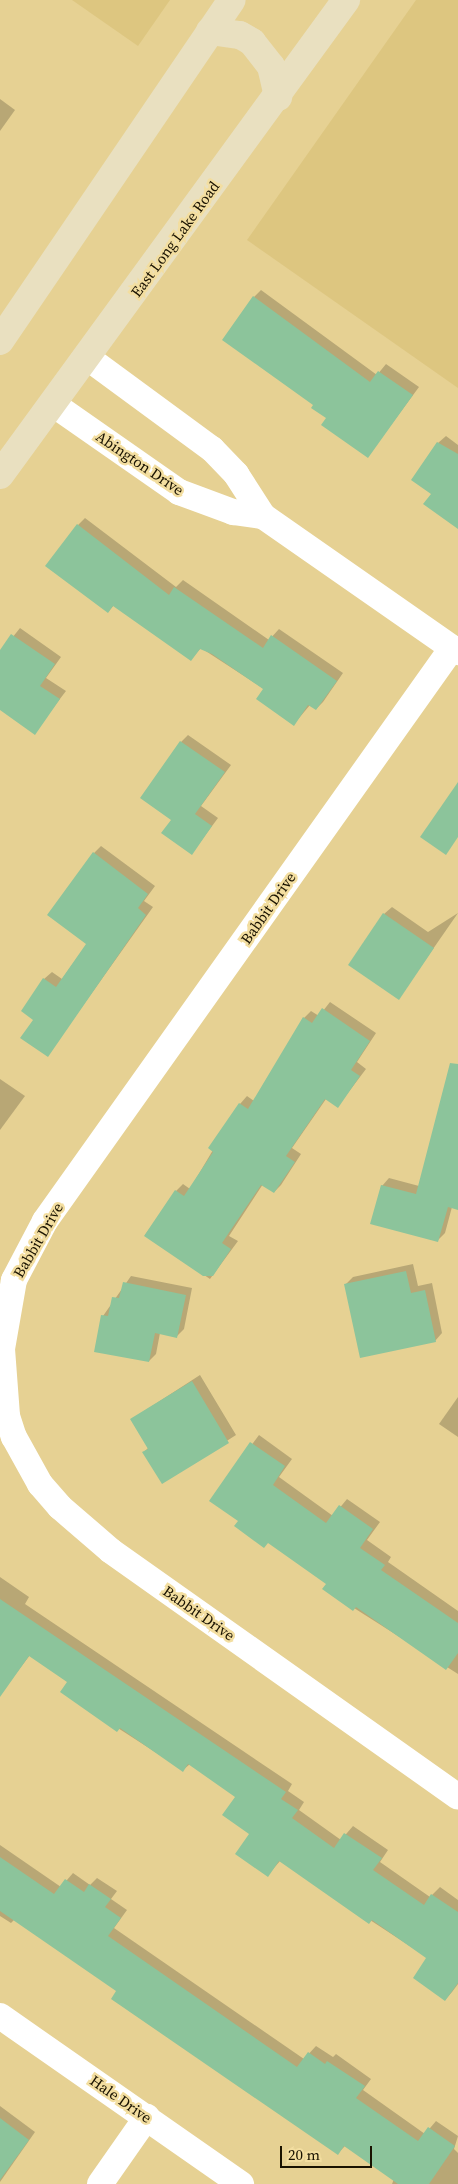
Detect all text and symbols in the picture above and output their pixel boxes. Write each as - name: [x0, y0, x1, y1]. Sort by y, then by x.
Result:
- street label: East Long Lake Road: [127, 178, 223, 300]
- street label: Abington Drive: [93, 427, 187, 499]
- street label: Babbit Drive: [237, 869, 299, 947]
- street label: Babbit Drive: [9, 1199, 67, 1281]
- street label: Babbit Drive: [160, 1582, 238, 1644]
- street label: Hale Drive: [87, 2071, 155, 2127]
- scale bar: [283, 2136, 376, 2168]
- text: 20 m: [288, 2144, 320, 2165]

